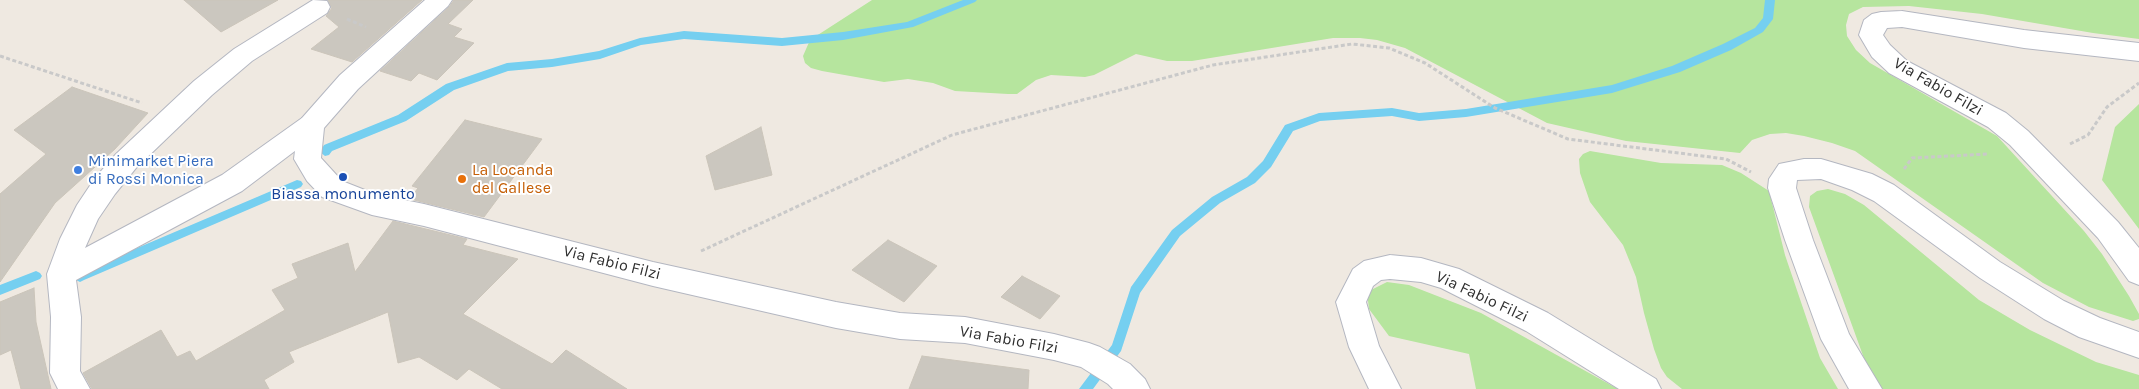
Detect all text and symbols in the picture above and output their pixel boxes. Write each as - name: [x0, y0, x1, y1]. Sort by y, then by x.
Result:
- street label: Via Fabio Filzi: [1890, 54, 1986, 120]
- place label: Minimarket Piera di Rossi Monica: [88, 151, 214, 189]
- place label: La Locanda del Gallese: [472, 160, 553, 198]
- marker: Minimarket Piera di Rossi Monica: [72, 164, 84, 176]
- marker: Biassa monumento: [337, 171, 349, 183]
- marker: La Locanda del Gallese: [456, 173, 468, 185]
- place label: Biassa monumento: [271, 184, 415, 204]
- street label: Via Fabio Filzi: [561, 242, 663, 284]
- street label: Via Fabio Filzi: [1433, 267, 1531, 327]
- street label: Via Fabio Filzi: [958, 322, 1060, 358]

